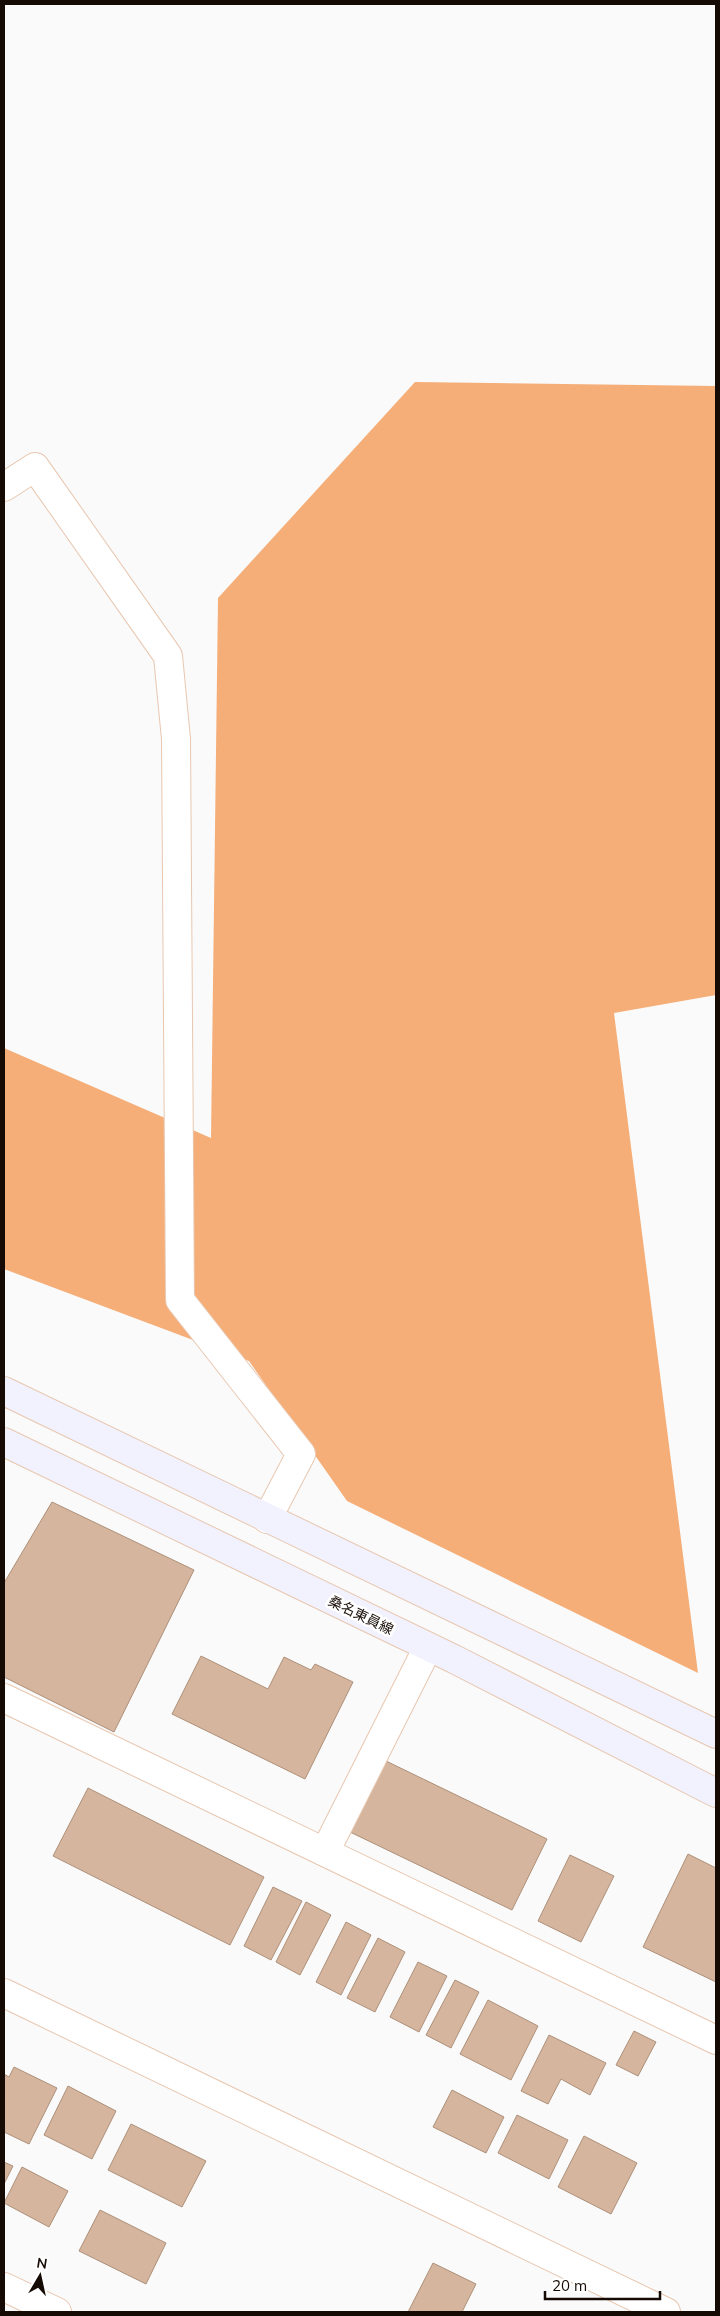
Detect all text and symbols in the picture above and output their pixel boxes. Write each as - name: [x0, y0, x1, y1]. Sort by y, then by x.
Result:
- street label: 桑名東員線: [326, 1592, 396, 1638]
- north arrow: [15, 2251, 65, 2301]
- text: N: [35, 2253, 49, 2273]
- scale bar: [545, 2268, 660, 2300]
- text: 20 m: [552, 2276, 587, 2295]

